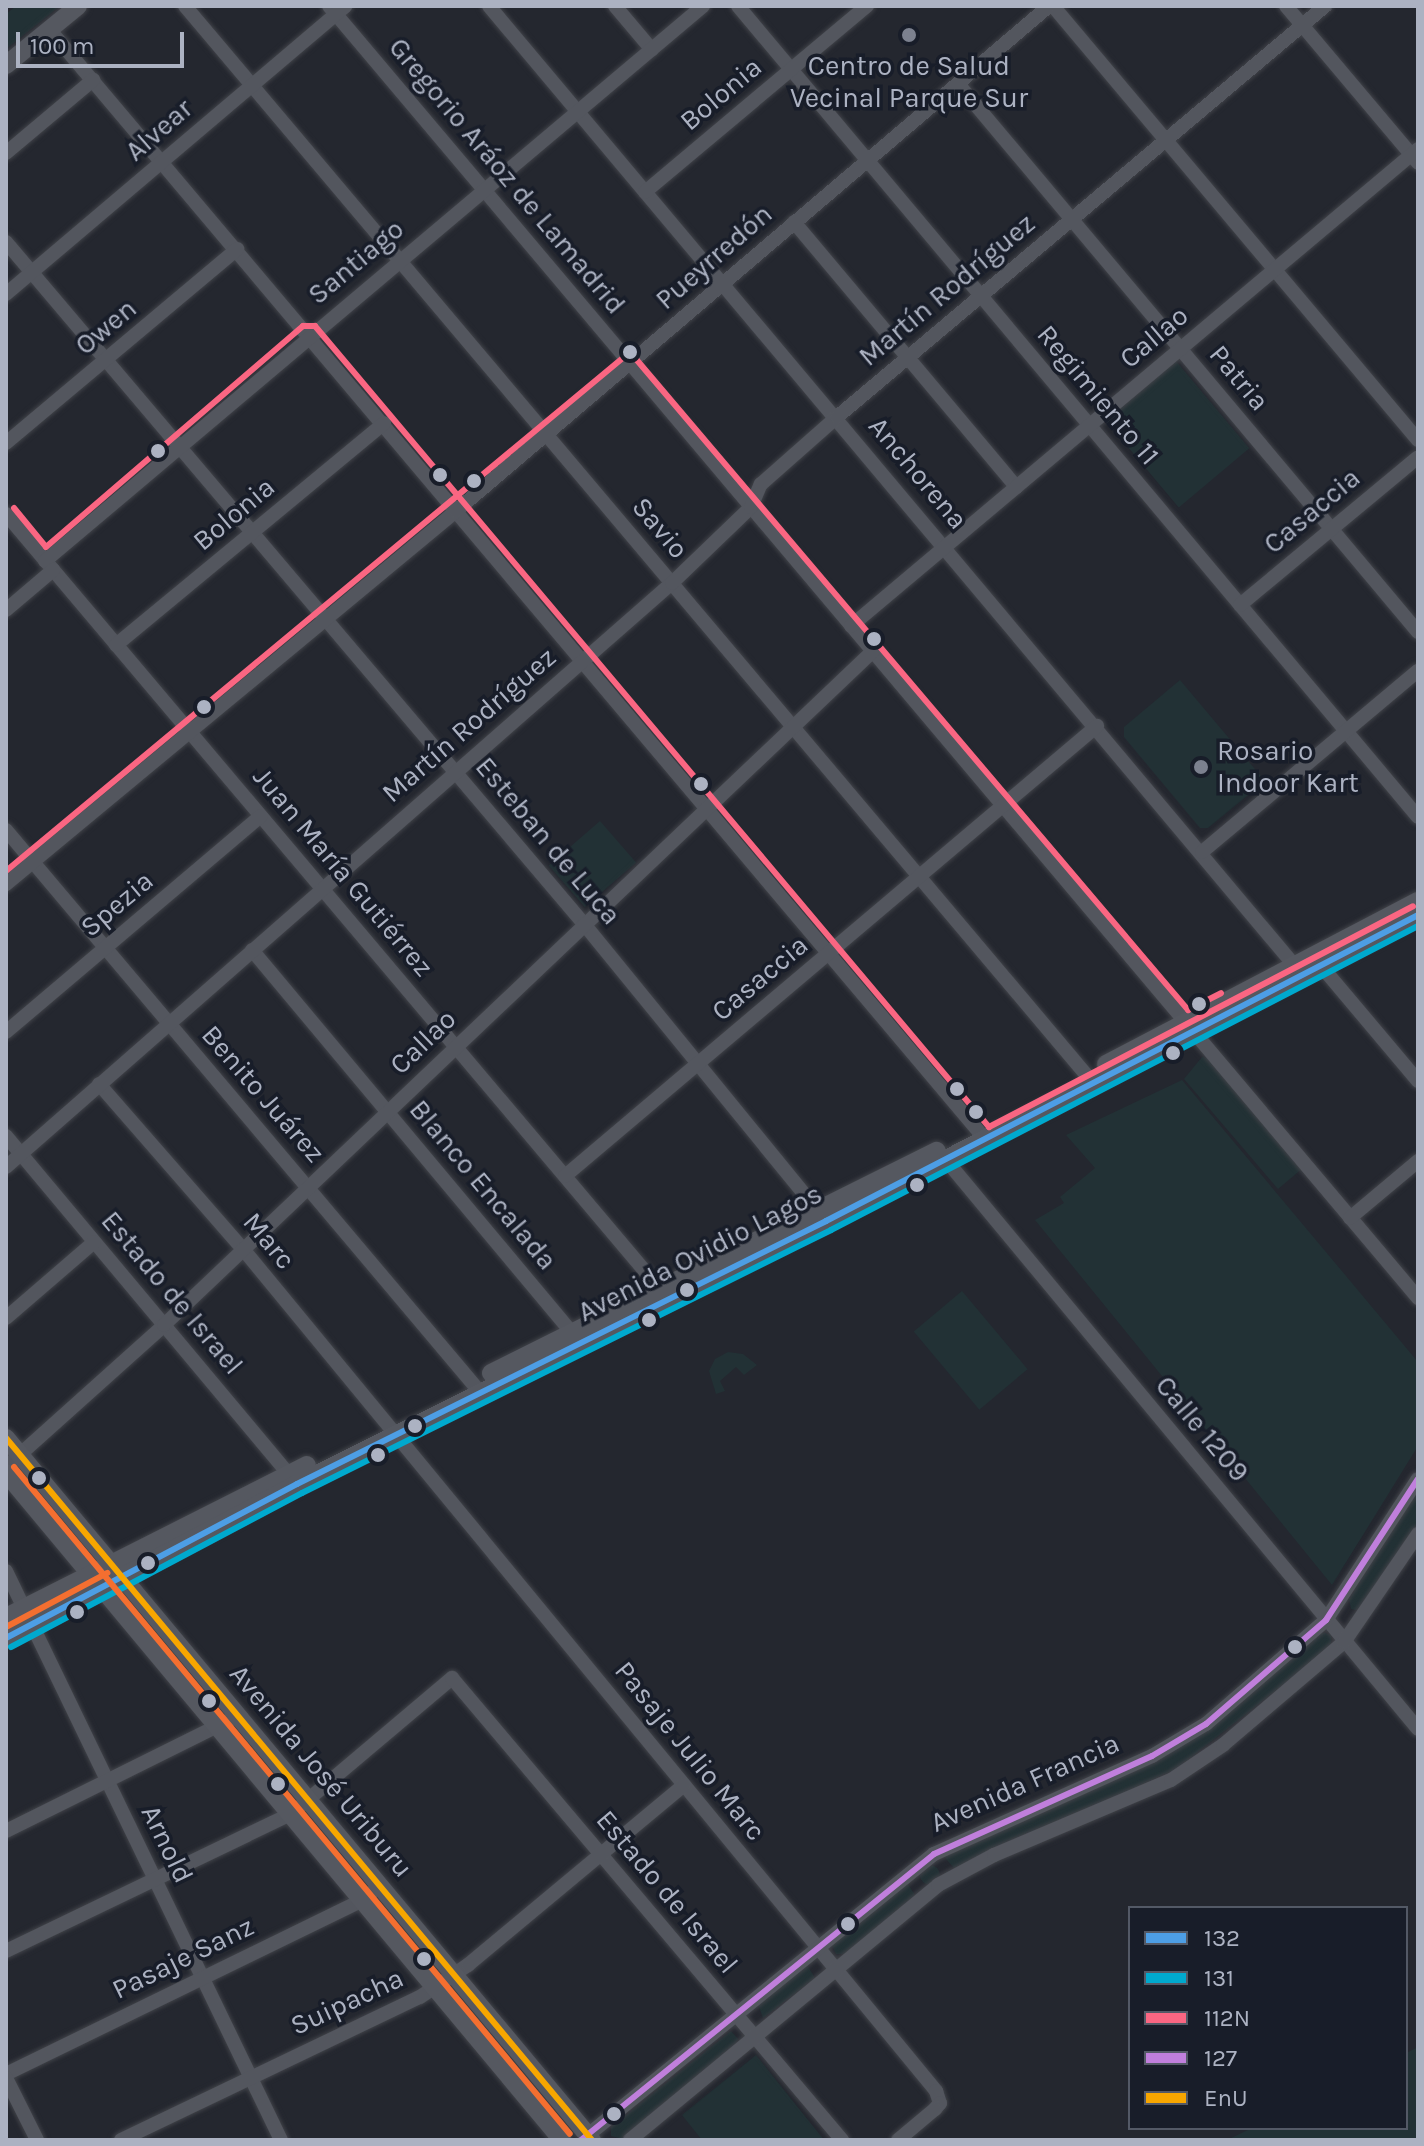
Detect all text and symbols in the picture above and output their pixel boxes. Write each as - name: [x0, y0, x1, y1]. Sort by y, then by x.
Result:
- scale bar: [20, 16, 188, 66]
- marker: Centro de Salud Vecinal Parque Sur: [898, 24, 920, 46]
- street label: Gregorio Aráoz de Lamadrid: [382, 31, 632, 321]
- text: 100 m: [30, 32, 95, 60]
- place label: Centro de Salud Vecinal Parque Sur: [790, 49, 1028, 115]
- street label: Bolonia: [673, 50, 769, 138]
- street label: Alvear: [119, 92, 199, 168]
- street label: Pueyrredón: [649, 197, 779, 317]
- street label: Martín Rodríguez: [852, 207, 1042, 373]
- street label: Santiago: [301, 212, 411, 312]
- street label: Owen: [69, 292, 143, 362]
- street label: Callao: [1113, 299, 1195, 375]
- street label: Regimiento 11: [1030, 318, 1166, 472]
- street label: Patria: [1202, 338, 1276, 418]
- unlabelled marker: [622, 344, 638, 360]
- street label: Anchorena: [861, 410, 975, 536]
- unlabelled marker: [150, 443, 166, 459]
- street label: Casaccia: [1257, 461, 1367, 561]
- unlabelled marker: [432, 467, 448, 483]
- street label: Bolonia: [186, 470, 282, 558]
- unlabelled marker: [466, 473, 482, 489]
- street label: Savio: [625, 490, 695, 566]
- unlabelled marker: [866, 631, 882, 647]
- street label: Martín Rodríguez: [375, 640, 563, 810]
- unlabelled marker: [196, 699, 212, 715]
- place label: Rosario Indoor Kart: [1217, 734, 1359, 800]
- street label: Esteban de Luca: [468, 750, 628, 932]
- marker: Rosario Indoor Kart: [1192, 758, 1210, 776]
- street label: Juan María Gutiérrez: [246, 760, 440, 984]
- unlabelled marker: [693, 776, 709, 792]
- street label: Spezia: [74, 864, 160, 944]
- street label: Casaccia: [705, 928, 815, 1028]
- unlabelled marker: [1191, 996, 1207, 1012]
- street label: Callao: [383, 1002, 463, 1082]
- street label: Benito Juárez: [194, 1018, 332, 1170]
- unlabelled marker: [1165, 1045, 1181, 1061]
- unlabelled marker: [949, 1081, 965, 1097]
- street label: Blanco Encalada: [402, 1093, 564, 1277]
- unlabelled marker: [968, 1104, 984, 1120]
- street label: Avenida Ovidio Lagos: [572, 1177, 828, 1329]
- unlabelled marker: [909, 1177, 925, 1193]
- street label: Estado de Israel: [94, 1205, 250, 1381]
- street label: Marc: [236, 1206, 302, 1276]
- unlabelled marker: [679, 1282, 695, 1298]
- unlabelled marker: [641, 1312, 657, 1328]
- street label: Calle 1209: [1148, 1369, 1256, 1489]
- unlabelled marker: [407, 1418, 423, 1434]
- unlabelled marker: [370, 1447, 386, 1463]
- unlabelled marker: [31, 1470, 47, 1486]
- unlabelled marker: [140, 1555, 156, 1571]
- unlabelled marker: [69, 1604, 85, 1620]
- unlabelled marker: [1287, 1639, 1303, 1655]
- street label: Pasaje Julio Marc: [607, 1655, 773, 1847]
- street label: Avenida José Uriburu: [222, 1658, 420, 1884]
- unlabelled marker: [201, 1693, 217, 1709]
- street label: Avenida Francia: [925, 1726, 1125, 1840]
- unlabelled marker: [270, 1776, 286, 1792]
- street label: Arnold: [134, 1799, 200, 1889]
- street label: Estado de Israel: [589, 1804, 745, 1980]
- legend: [1128, 1906, 1408, 2130]
- street label: Pasaje Sanz: [107, 1909, 259, 2007]
- unlabelled marker: [840, 1916, 856, 1932]
- text: 132: [1204, 1924, 1240, 1952]
- unlabelled marker: [416, 1951, 432, 1967]
- street label: Suipacha: [285, 1961, 409, 2043]
- text: 131: [1204, 1964, 1234, 1992]
- text: 112N: [1204, 2004, 1250, 2032]
- text: 127: [1204, 2044, 1237, 2072]
- text: EnU: [1204, 2084, 1248, 2112]
- unlabelled marker: [606, 2106, 622, 2122]

